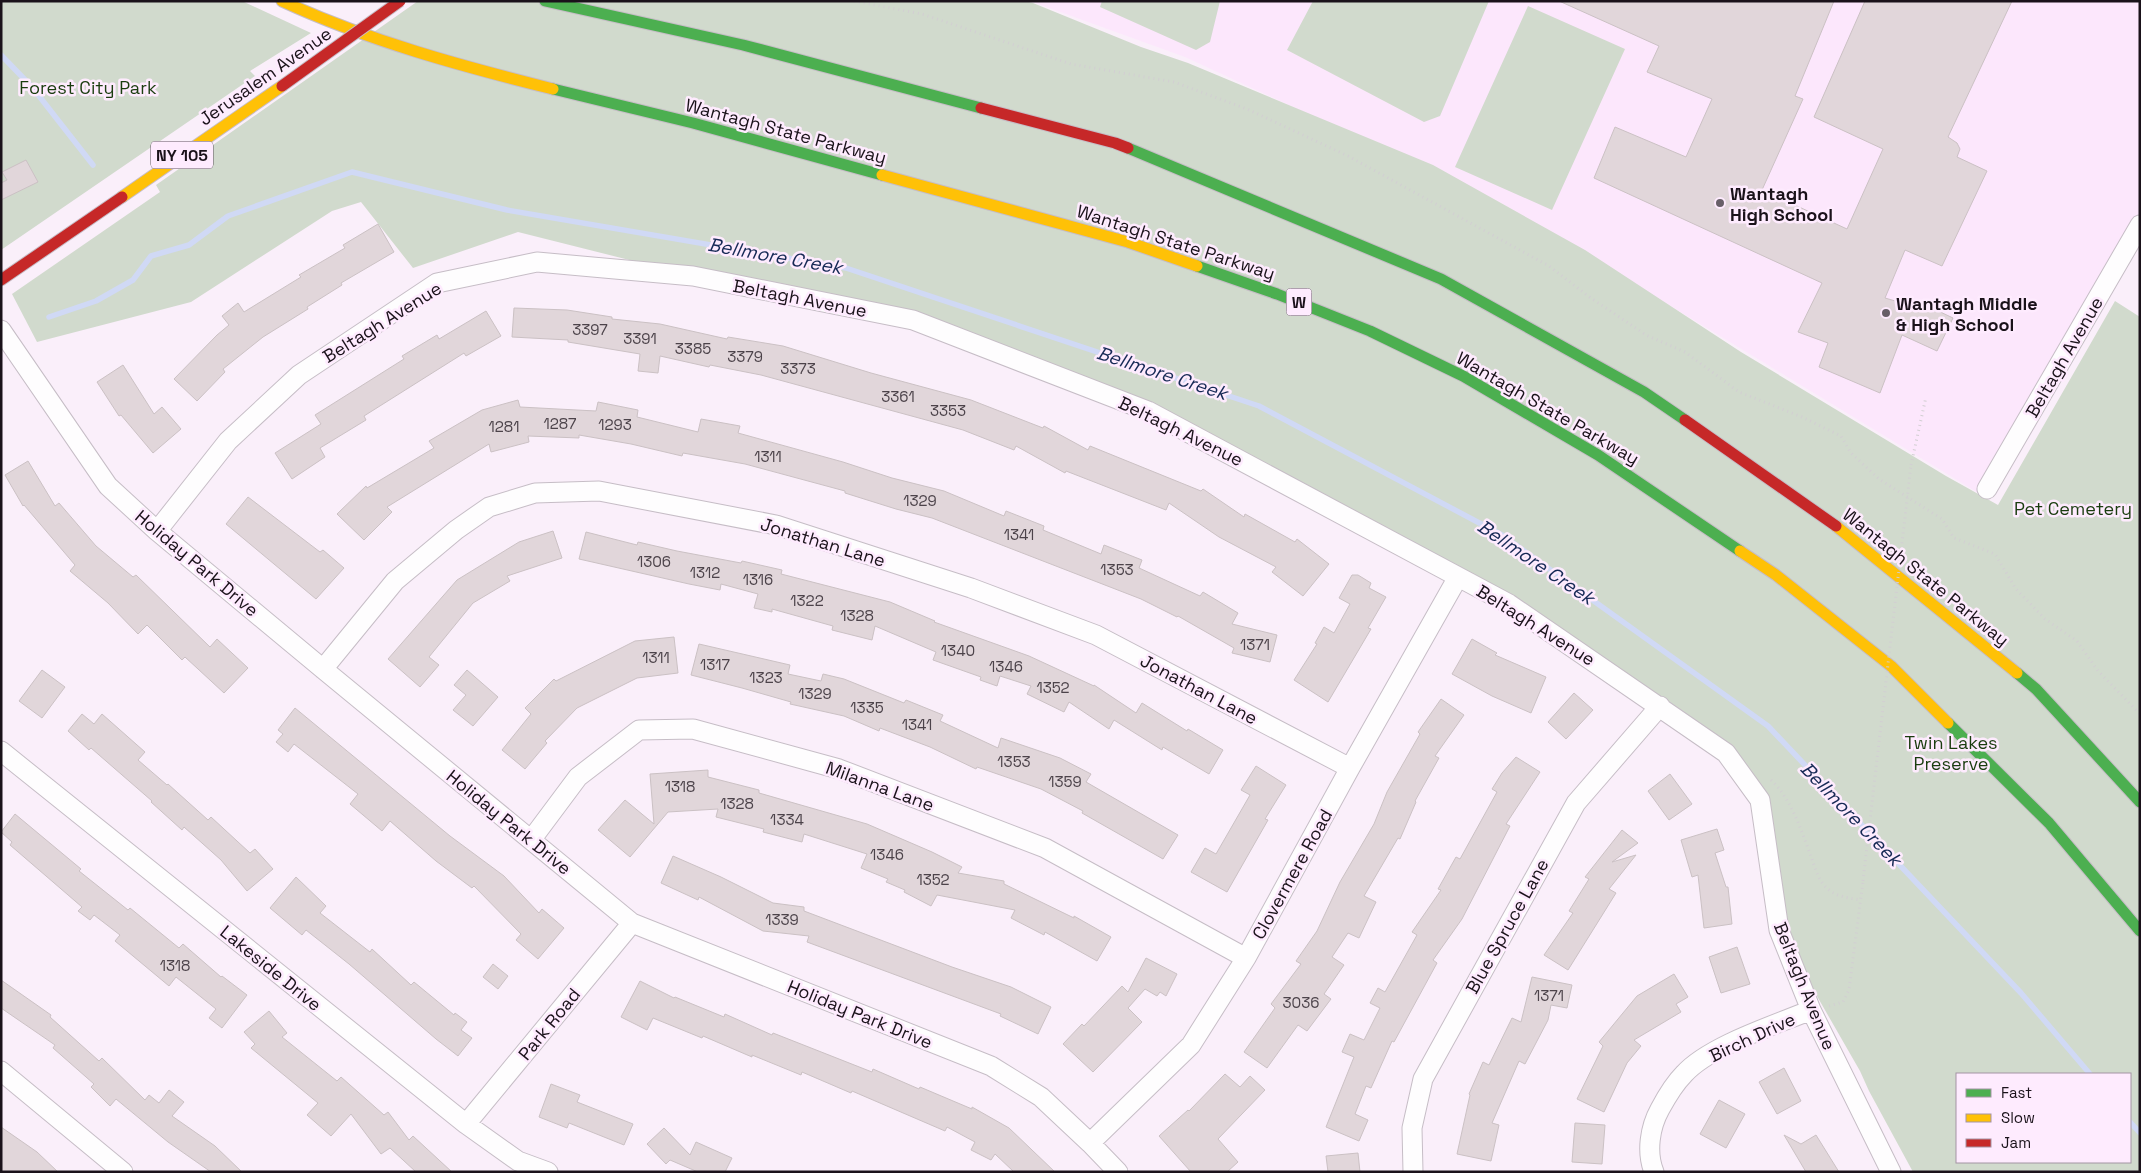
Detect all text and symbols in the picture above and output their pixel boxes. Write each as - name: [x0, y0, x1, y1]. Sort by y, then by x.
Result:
- street label: Jerusalem Avenue: [194, 22, 336, 130]
- park label: Forest City Park: [19, 76, 157, 99]
- street label: Wantagh State Parkway: [683, 93, 889, 169]
- road number: NY 105: [151, 142, 213, 168]
- place label: Wantagh High School: [1730, 182, 1833, 226]
- marker: Wantagh High School: [1714, 197, 1726, 209]
- street label: Wantagh State Parkway: [1074, 199, 1278, 285]
- water label: Bellmore Creek: [706, 232, 847, 281]
- street label: Beltagh Avenue: [731, 274, 869, 322]
- street label: Beltagh Avenue: [318, 276, 446, 368]
- road number: W: [1286, 288, 1312, 316]
- place label: Wantagh Middle & High School: [1896, 292, 2038, 336]
- street label: Beltagh Avenue: [2020, 292, 2108, 422]
- marker: Wantagh Middle & High School: [1880, 307, 1892, 319]
- house number: 3397: [572, 320, 608, 339]
- house number: 3391: [623, 329, 657, 348]
- house number: 3385: [675, 339, 711, 358]
- water label: Bellmore Creek: [1094, 340, 1233, 407]
- street label: Wantagh State Parkway: [1452, 346, 1644, 470]
- house number: 3379: [727, 347, 763, 366]
- house number: 3373: [780, 359, 816, 378]
- house number: 3361: [881, 387, 915, 406]
- street label: Beltagh Avenue: [1115, 391, 1247, 471]
- house number: 3353: [930, 401, 966, 420]
- house number: 1287: [544, 414, 576, 433]
- house number: 1293: [598, 415, 632, 434]
- house number: 1281: [489, 417, 519, 436]
- house number: 1311: [754, 447, 782, 466]
- house number: 1329: [903, 491, 937, 510]
- park label: Pet Cemetery: [2014, 497, 2132, 520]
- street label: Wantagh State Parkway: [1838, 503, 2014, 651]
- street label: Holiday Park Drive: [131, 505, 263, 621]
- street label: Jonathan Lane: [758, 512, 888, 572]
- water label: Bellmore Creek: [1473, 514, 1602, 612]
- house number: 1341: [1004, 525, 1034, 544]
- house number: 1306: [637, 552, 671, 571]
- house number: 1353: [1100, 560, 1134, 579]
- house number: 1312: [690, 563, 720, 582]
- house number: 1316: [743, 570, 773, 589]
- street label: Beltagh Avenue: [1472, 579, 1600, 671]
- house number: 1322: [790, 591, 824, 610]
- house number: 1328: [840, 606, 874, 625]
- house number: 1371: [1240, 635, 1270, 654]
- house number: 1340: [941, 641, 975, 660]
- house number: 1311: [642, 648, 670, 667]
- street label: Jonathan Lane: [1136, 648, 1262, 730]
- house number: 1317: [700, 655, 730, 674]
- house number: 1346: [989, 657, 1023, 676]
- house number: 1323: [749, 668, 783, 687]
- house number: 1352: [1036, 678, 1070, 697]
- house number: 1329: [798, 684, 832, 703]
- house number: 1335: [850, 698, 884, 717]
- house number: 1341: [902, 715, 932, 734]
- park label: Twin Lakes Preserve: [1904, 731, 1998, 775]
- house number: 1353: [997, 752, 1031, 771]
- street label: Milanna Lane: [823, 756, 937, 816]
- water label: Bellmore Creek: [1795, 756, 1909, 874]
- street label: Holiday Park Drive: [442, 765, 576, 879]
- house number: 1359: [1048, 772, 1082, 791]
- house number: 1318: [665, 777, 695, 796]
- house number: 1328: [720, 794, 754, 813]
- street label: Clovermere Road: [1247, 805, 1337, 943]
- house number: 1334: [770, 810, 804, 829]
- house number: 1346: [870, 845, 904, 864]
- street label: Blue Spruce Lane: [1460, 854, 1554, 998]
- house number: 1352: [916, 870, 950, 889]
- house number: 1339: [765, 910, 799, 929]
- street label: Beltagh Avenue: [1769, 919, 1841, 1053]
- street label: Lakeside Drive: [216, 920, 326, 1016]
- house number: 1318: [160, 956, 190, 975]
- street label: Holiday Park Drive: [784, 974, 936, 1054]
- street label: Park Road: [513, 983, 585, 1065]
- house number: 1371: [1534, 986, 1564, 1005]
- house number: 3036: [1283, 993, 1319, 1012]
- street label: Birch Drive: [1705, 1007, 1799, 1067]
- legend: [1956, 1073, 2131, 1163]
- text: Fast: [2001, 1083, 2032, 1102]
- text: Slow: [2001, 1108, 2035, 1127]
- text: Jam: [2001, 1133, 2031, 1152]

